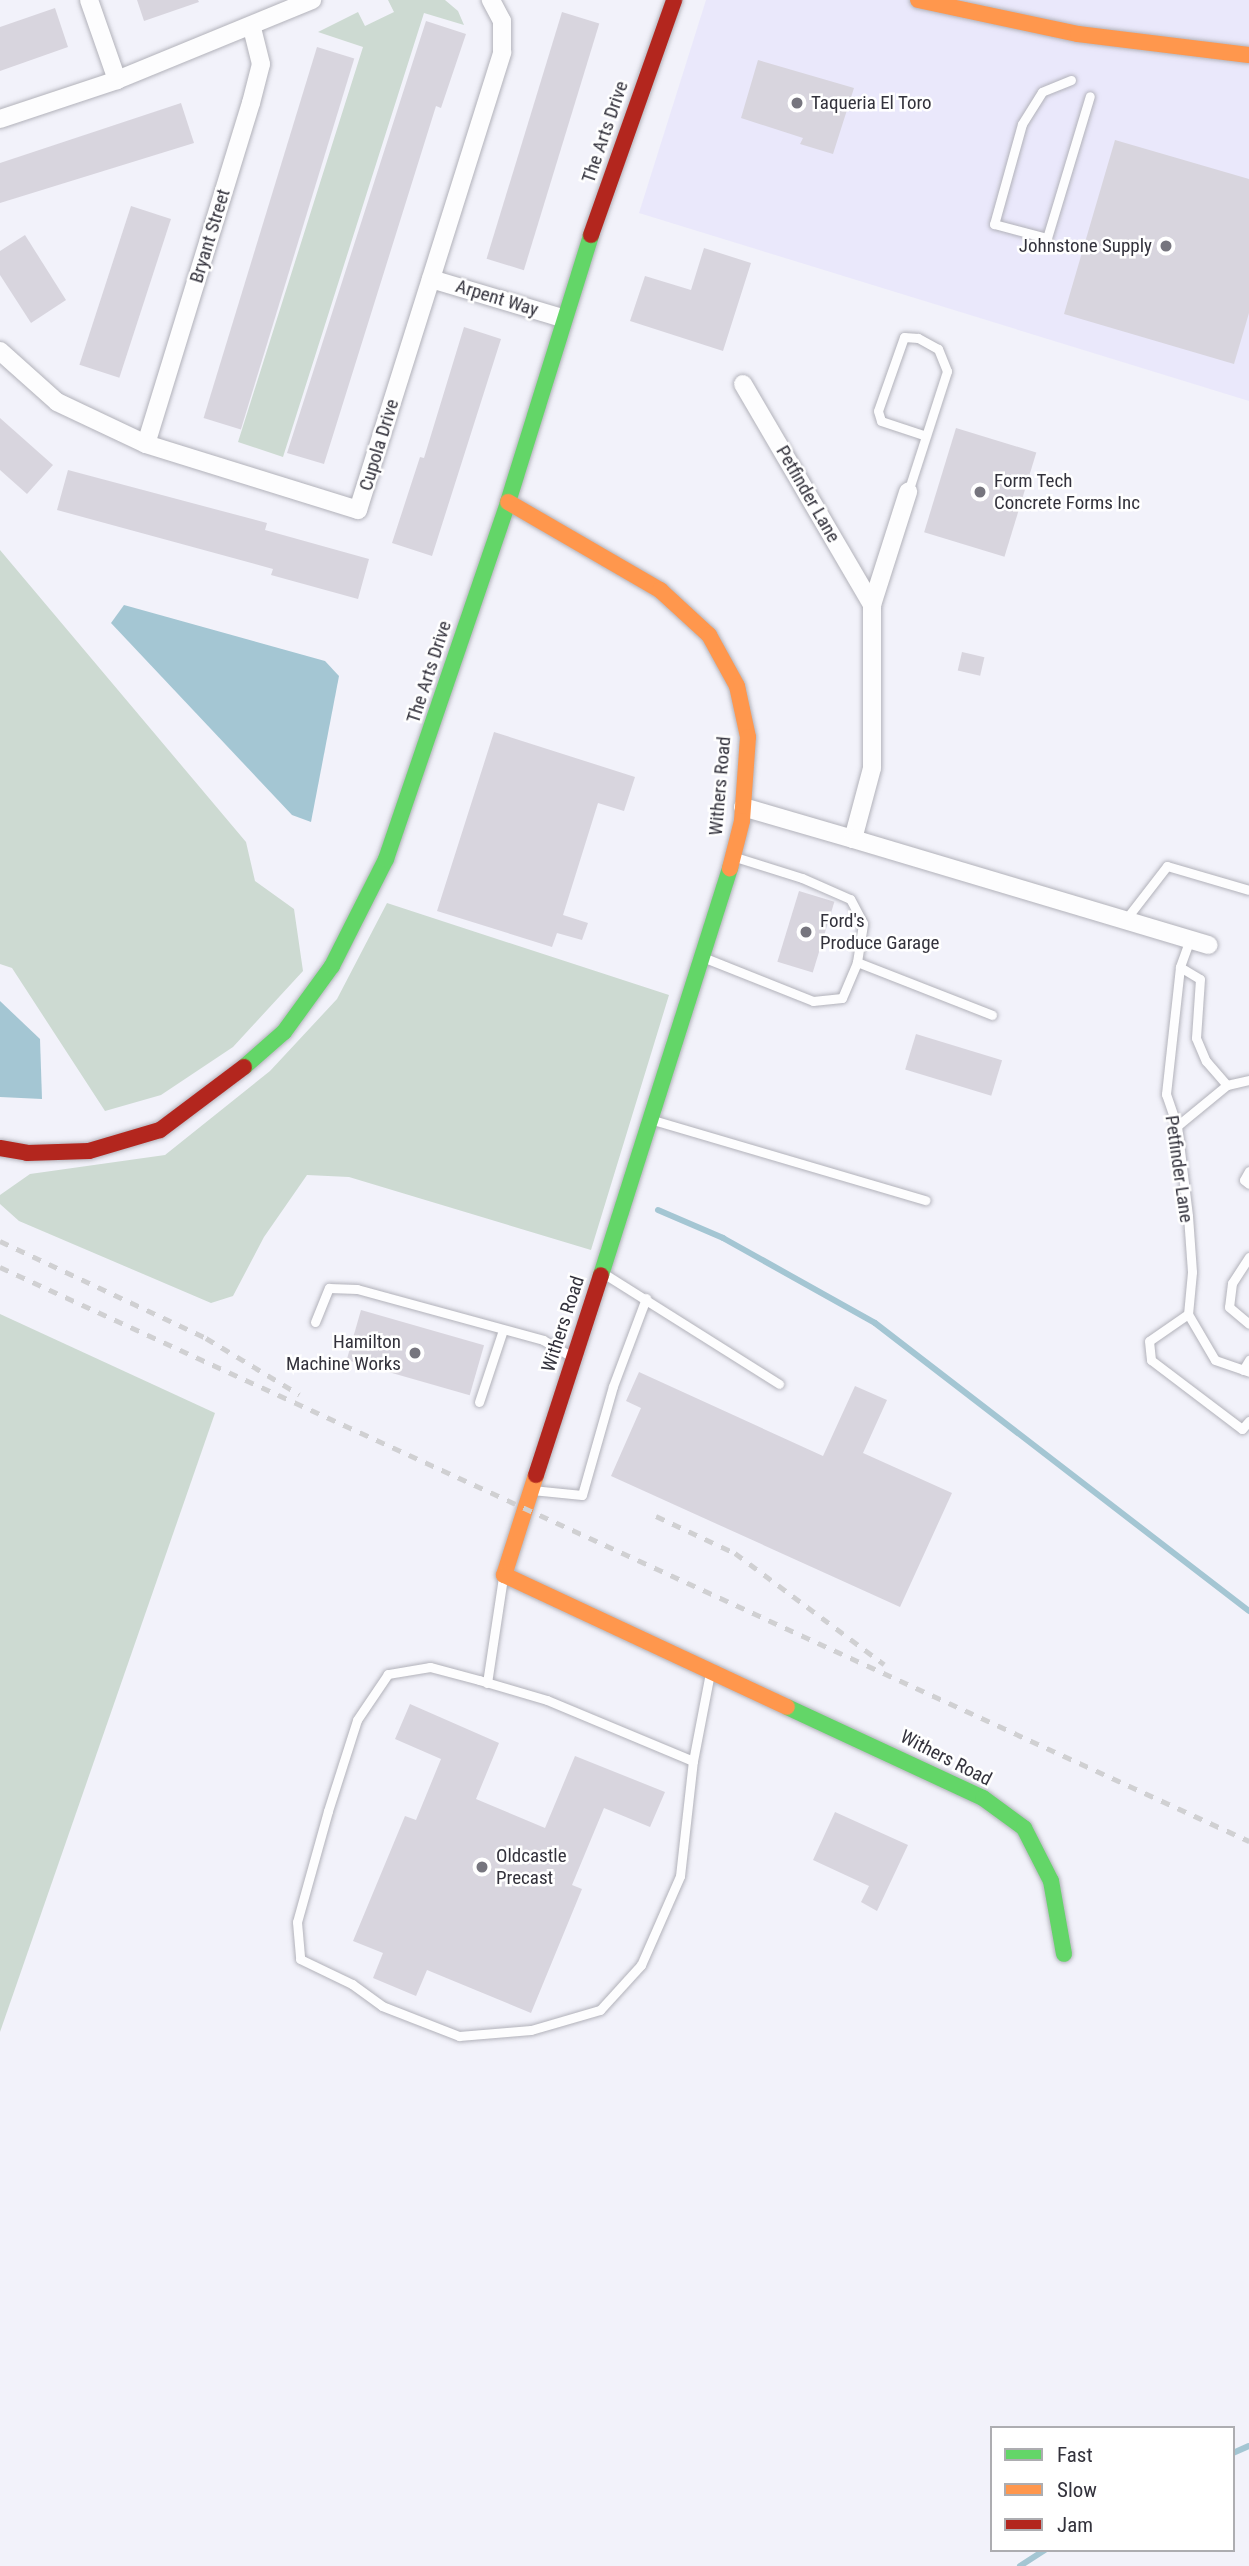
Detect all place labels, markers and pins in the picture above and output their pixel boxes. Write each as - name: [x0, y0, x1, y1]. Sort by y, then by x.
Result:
- place label: Taqueria El Toro: [811, 92, 932, 114]
- marker: Taqueria El Toro: [789, 95, 805, 111]
- place label: Johnstone Supply: [1019, 235, 1152, 257]
- marker: Johnstone Supply: [1158, 238, 1174, 254]
- place label: Form Tech Concrete Forms Inc: [994, 470, 1140, 514]
- marker: Form Tech Concrete Forms Inc: [972, 484, 988, 500]
- place label: Ford's Produce Garage: [820, 910, 939, 954]
- marker: Ford's Produce Garage: [798, 924, 814, 940]
- place label: Hamilton Machine Works: [286, 1331, 401, 1375]
- marker: Hamilton Machine Works: [407, 1345, 423, 1361]
- place label: Oldcastle Precast: [496, 1845, 567, 1889]
- marker: Oldcastle Precast: [474, 1859, 490, 1875]

